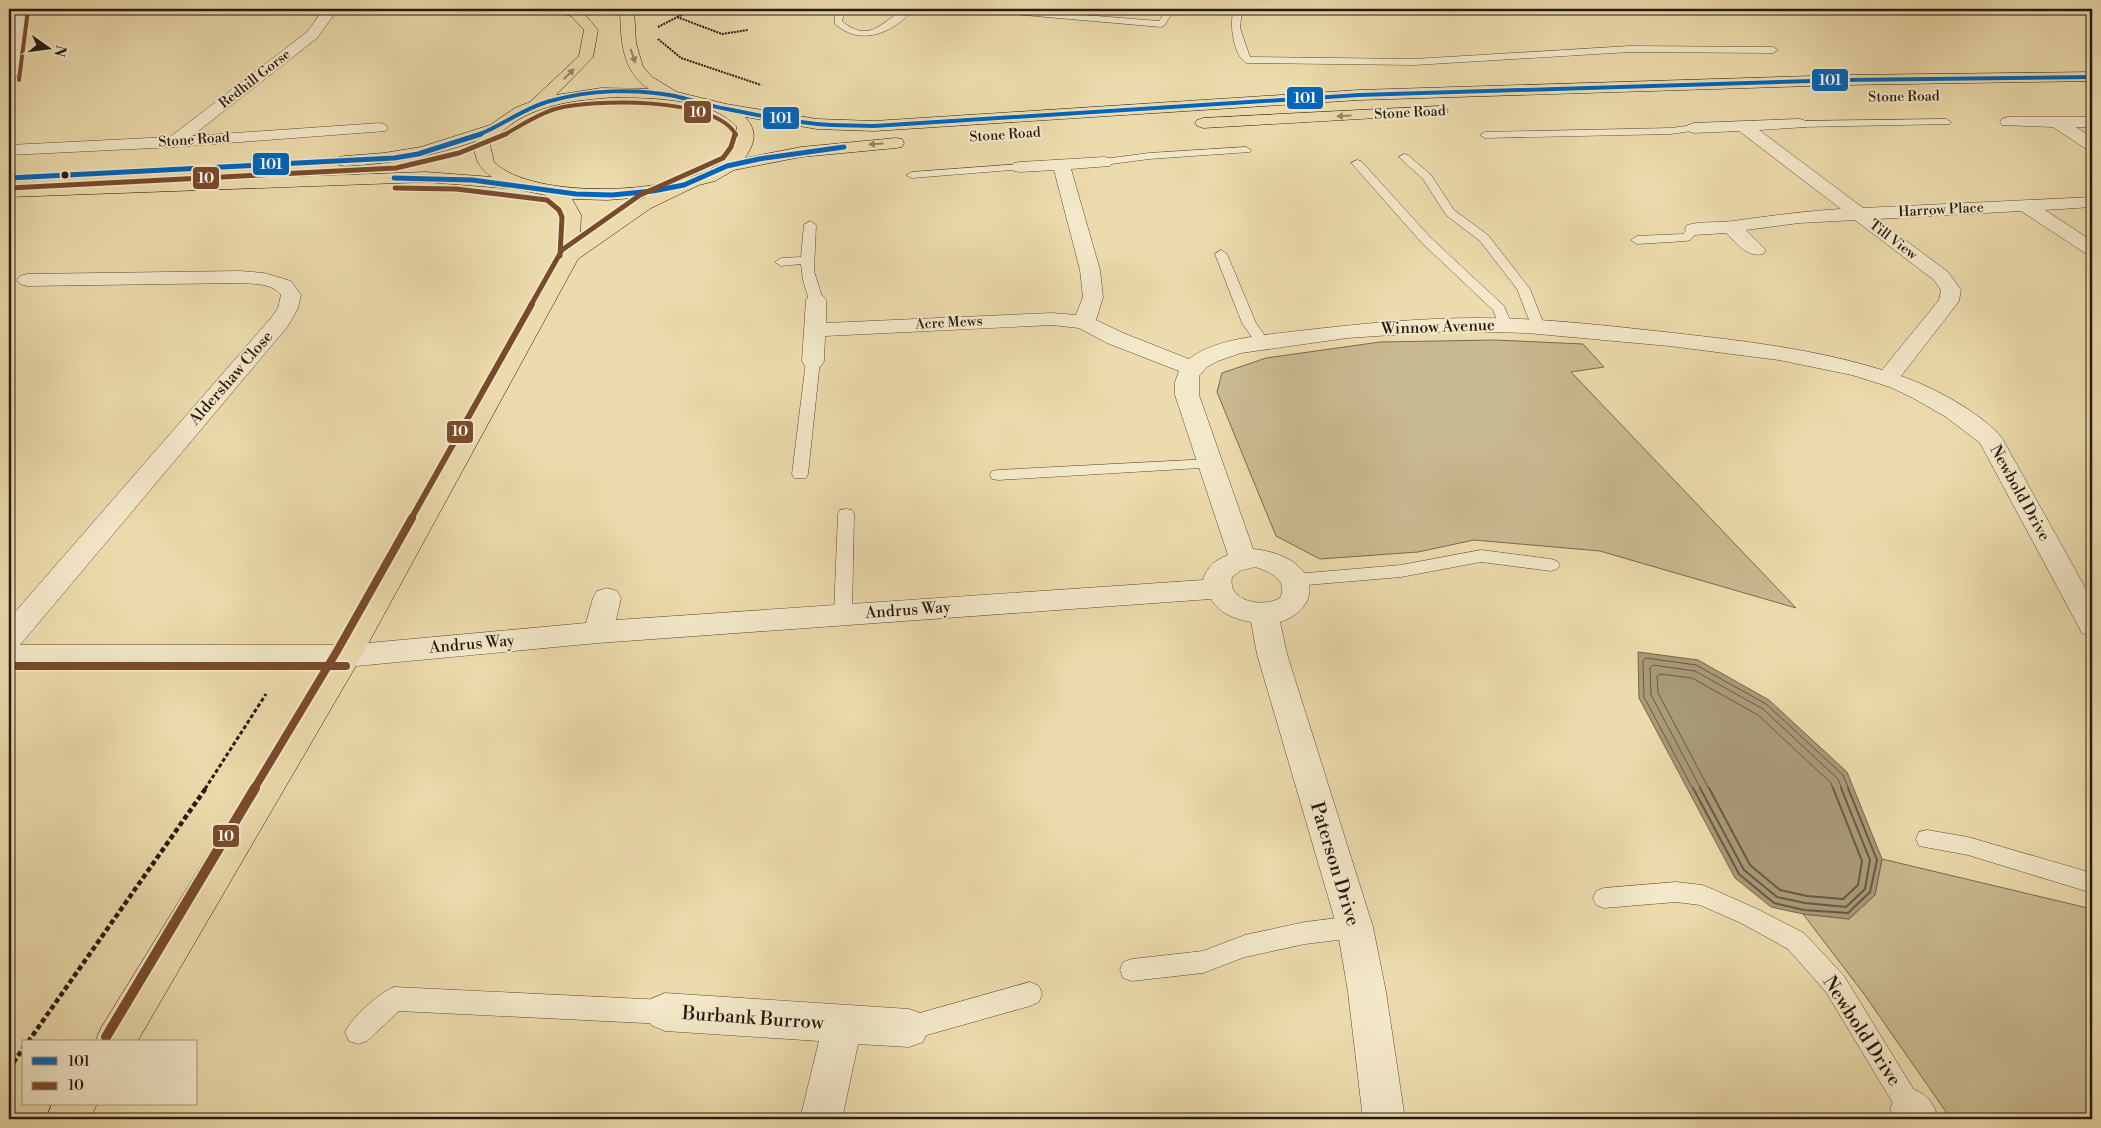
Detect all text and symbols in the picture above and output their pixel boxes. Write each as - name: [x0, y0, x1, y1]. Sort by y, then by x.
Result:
- north arrow: [22, 22, 72, 72]
- text: N: [50, 43, 70, 58]
- street label: Redhill Gorse: [216, 45, 294, 113]
- one-way arrow: [630, 49, 638, 64]
- line badge: 101: [1811, 68, 1849, 92]
- one-way arrow: [563, 69, 575, 81]
- text: 101: [1819, 72, 1842, 90]
- line badge: 101: [1286, 86, 1324, 110]
- street label: Stone Road: [1868, 87, 1940, 107]
- text: 101: [1294, 90, 1317, 108]
- line badge: 10: [683, 100, 712, 124]
- street label: Stone Road: [1374, 102, 1446, 124]
- text: 10: [690, 104, 706, 122]
- line badge: 101: [762, 106, 800, 130]
- text: 101: [770, 110, 793, 128]
- one-way arrow: [1336, 112, 1352, 120]
- street label: Stone Road: [969, 124, 1041, 146]
- street label: Stone Road: [158, 129, 230, 151]
- one-way arrow: [868, 141, 884, 149]
- line badge: 101: [252, 152, 290, 176]
- text: 101: [260, 156, 283, 174]
- line badge: 10: [192, 166, 220, 190]
- unlabelled marker: [60, 170, 70, 180]
- text: 10: [198, 170, 214, 188]
- street label: Harrow Place: [1898, 199, 1984, 221]
- street label: Till View: [1865, 216, 1921, 264]
- street label: Acre Mews: [914, 312, 983, 334]
- street label: Winnow Avenue: [1380, 315, 1495, 339]
- street label: Aldershaw Close: [184, 327, 277, 430]
- line badge: 10: [446, 420, 474, 444]
- text: 10: [452, 423, 468, 441]
- street label: Newbold Drive: [1985, 441, 2055, 545]
- street label: Andrus Way: [864, 597, 952, 623]
- street label: Andrus Way: [427, 630, 516, 658]
- street label: Paterson Drive: [1305, 799, 1365, 929]
- line badge: 10: [212, 824, 240, 848]
- text: 10: [218, 828, 234, 846]
- street label: Newbold Drive: [1817, 971, 1907, 1091]
- street label: Burbank Burrow: [680, 1001, 826, 1035]
- legend: [22, 1040, 198, 1106]
- text: 101: [68, 1052, 90, 1071]
- text: 10: [68, 1076, 84, 1095]

